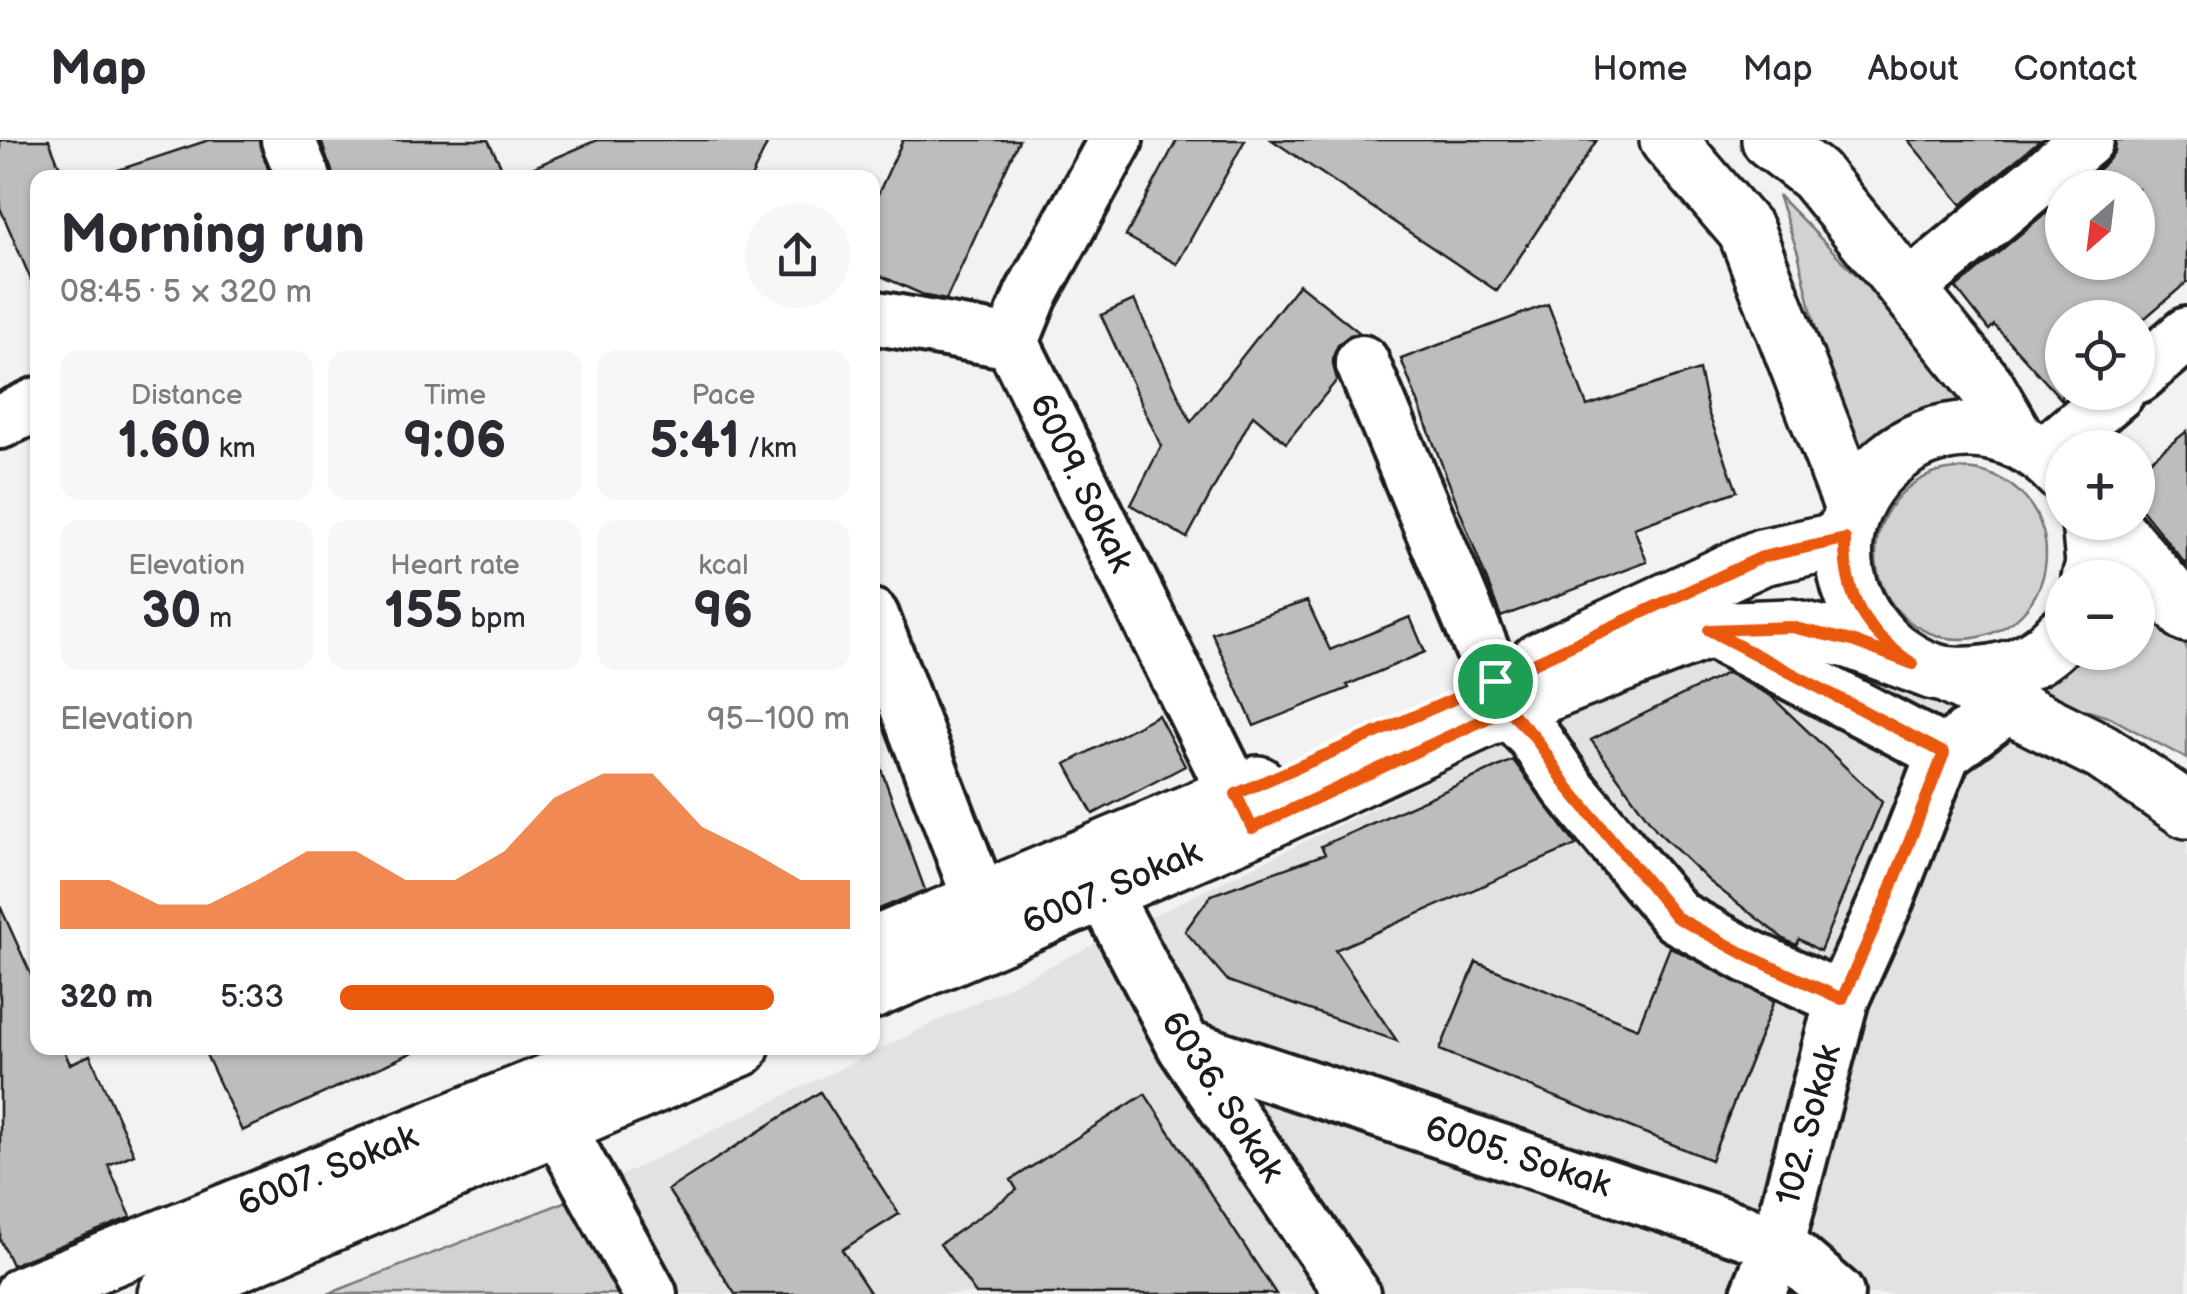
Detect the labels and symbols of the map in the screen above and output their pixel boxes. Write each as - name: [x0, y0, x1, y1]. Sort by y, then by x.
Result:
- north arrow: [2045, 170, 2155, 280]
- street label: 6009. Sokak: [1019, 387, 1143, 580]
- pin: [1453, 639, 1538, 724]
- street label: 6007. Sokak: [1016, 831, 1209, 945]
- street label: 6036. Sokak: [1151, 1004, 1294, 1191]
- street label: 102. Sokak: [1767, 1039, 1851, 1210]
- street label: 6005. Sokak: [1420, 1107, 1617, 1207]
- street label: 6007. Sokak: [232, 1115, 425, 1227]

